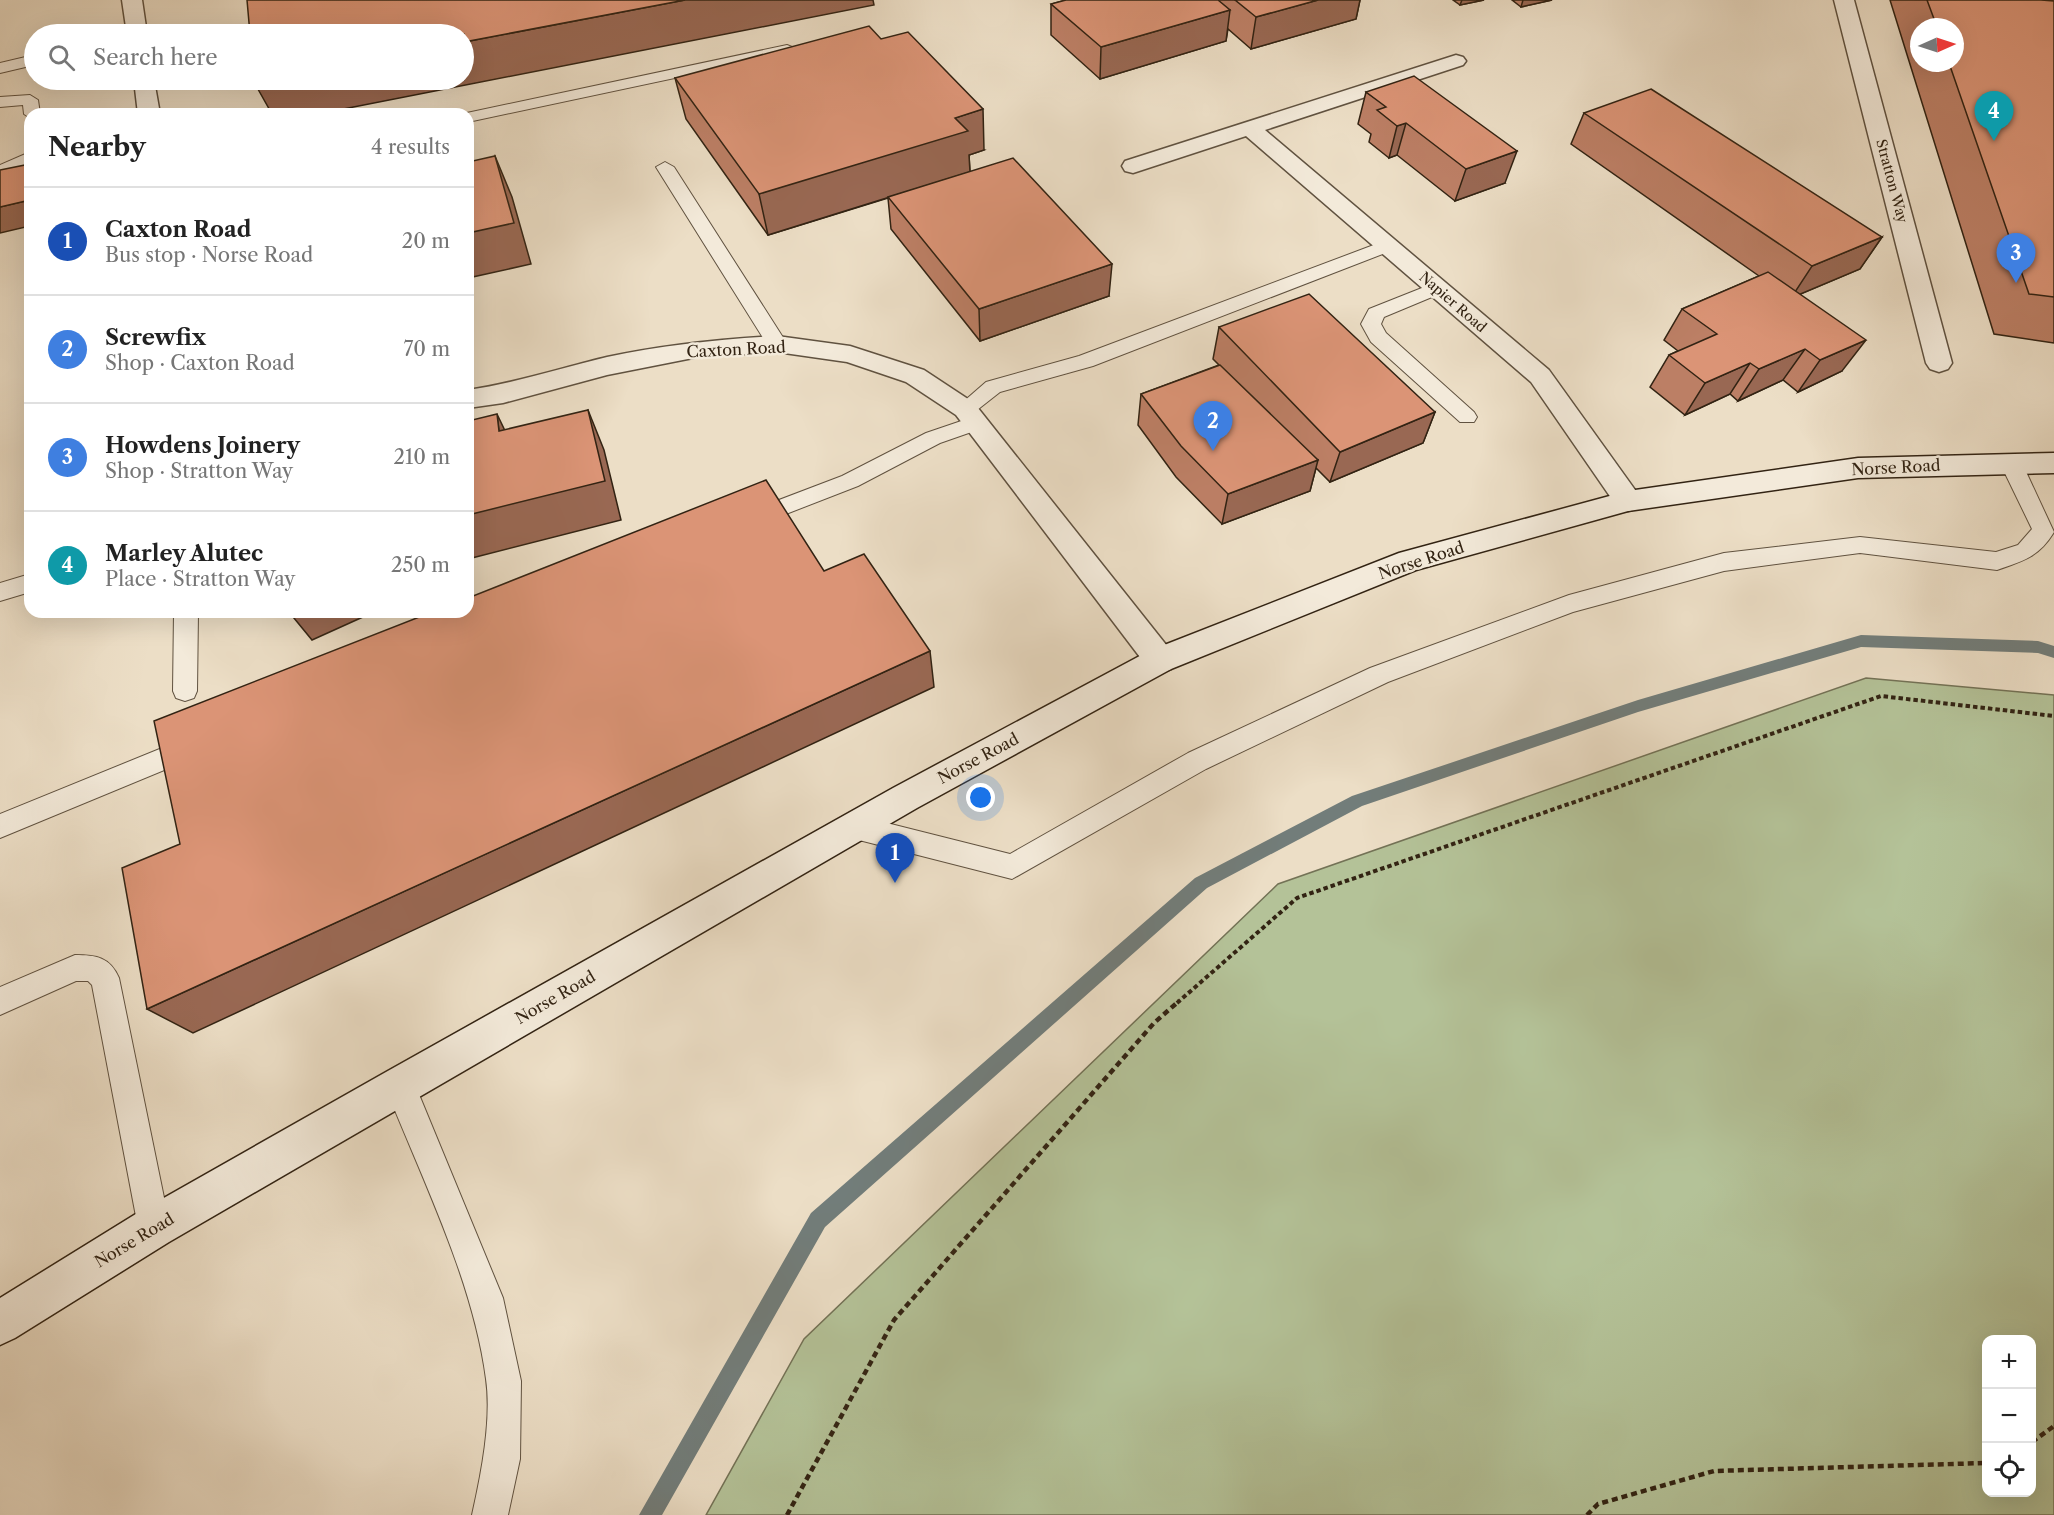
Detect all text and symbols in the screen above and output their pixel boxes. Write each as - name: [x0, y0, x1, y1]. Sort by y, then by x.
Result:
- north arrow: [1910, 18, 1964, 72]
- search box: [24, 24, 474, 90]
- icon: search: [45, 41, 78, 74]
- text: Search here: [93, 44, 218, 71]
- pin: 4: [1974, 92, 2014, 141]
- text: Nearby: [48, 131, 146, 163]
- text: 4 results: [371, 135, 450, 159]
- street label: Stratton Way: [1872, 137, 1912, 225]
- text: Caxton Road: [105, 216, 251, 243]
- text: 1: [63, 229, 72, 253]
- text: 20 m: [402, 229, 450, 253]
- pin: 3: [1996, 234, 2036, 283]
- text: Bus stop · Norse Road: [105, 243, 313, 267]
- street label: Napier Road: [1416, 268, 1491, 336]
- text: Screwfix: [105, 324, 206, 351]
- street label: Caxton Road: [686, 336, 786, 362]
- text: 2: [62, 337, 73, 361]
- text: 70 m: [404, 337, 450, 361]
- text: Shop · Caxton Road: [105, 351, 295, 375]
- pin: 2: [1194, 402, 1232, 451]
- text: Howdens Joinery: [105, 432, 300, 459]
- text: 3: [62, 445, 73, 469]
- text: 210 m: [393, 445, 450, 469]
- street label: Norse Road: [1851, 455, 1941, 479]
- text: Shop · Stratton Way: [105, 459, 293, 483]
- street label: Norse Road: [1376, 537, 1467, 583]
- text: Marley Alutec: [105, 540, 263, 567]
- text: 4: [62, 553, 73, 577]
- text: 250 m: [391, 553, 450, 577]
- text: Place · Stratton Way: [105, 567, 295, 591]
- street label: Norse Road: [934, 728, 1022, 788]
- your location: [966, 783, 995, 812]
- pin: 1: [876, 834, 914, 883]
- street label: Norse Road: [511, 966, 599, 1028]
- street label: Norse Road: [91, 1208, 178, 1272]
- map controls: [1982, 1335, 2036, 1497]
- button: +: [1982, 1335, 2036, 1389]
- button: −: [1982, 1389, 2036, 1443]
- button: locate: [1982, 1443, 2036, 1497]

